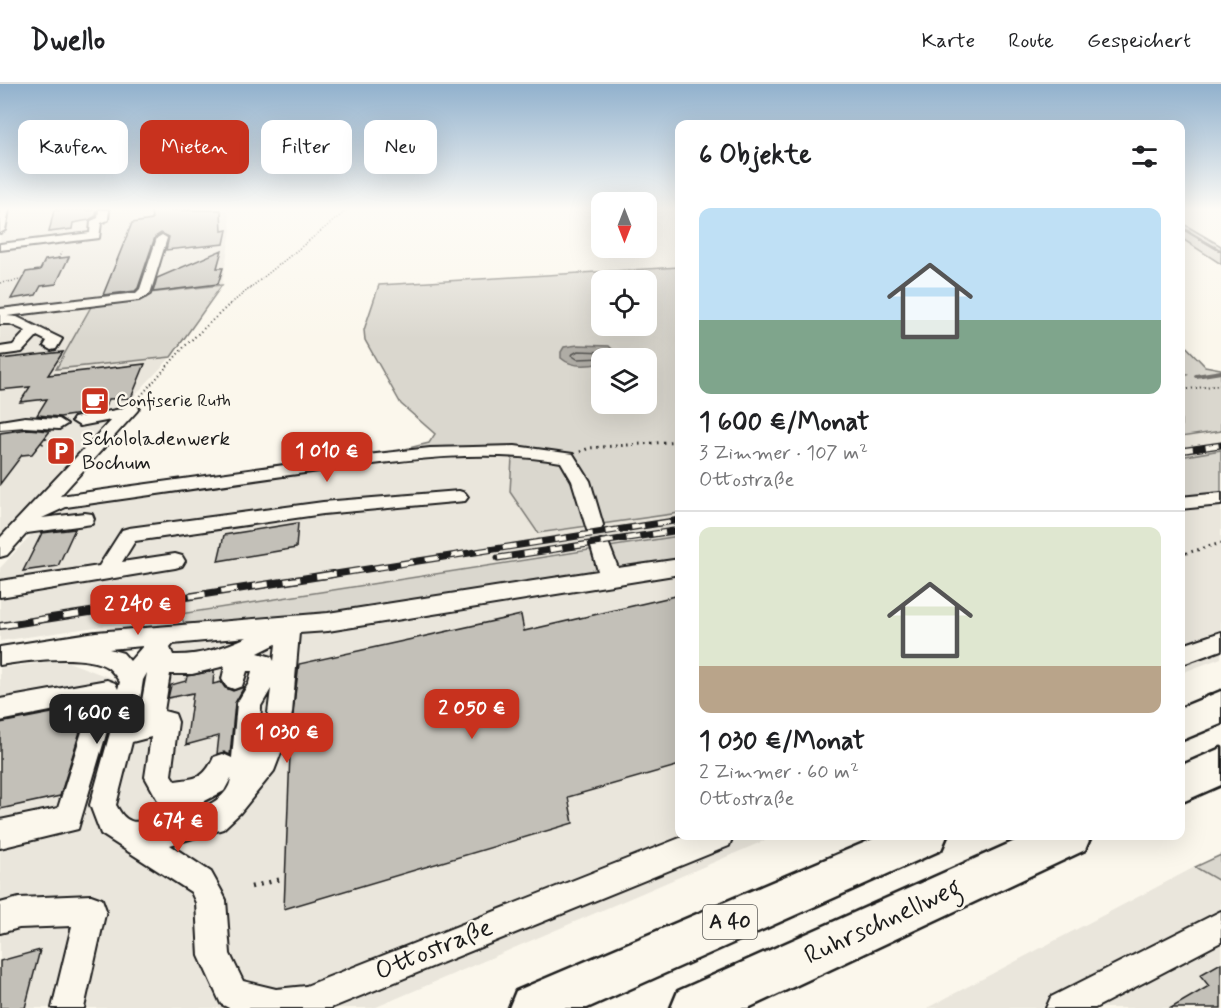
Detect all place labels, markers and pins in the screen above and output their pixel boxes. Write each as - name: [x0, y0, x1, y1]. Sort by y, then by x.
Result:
- cafe icon: Confiserie Ruth: [79, 385, 111, 417]
- place label: Confiserie Ruth: [116, 389, 231, 413]
- place label: Schololadenwerk Bochum: [82, 425, 231, 477]
- pin: 1 010 €: [272, 432, 382, 483]
- parking icon: Schololadenwerk Bochum: [45, 435, 77, 467]
- pin: 2 240 €: [83, 585, 193, 636]
- pin: 2 050 €: [417, 689, 527, 740]
- pin: 1 600 €: [42, 694, 152, 745]
- pin: 1 030 €: [232, 713, 342, 764]
- pin: 674 €: [136, 802, 220, 853]

